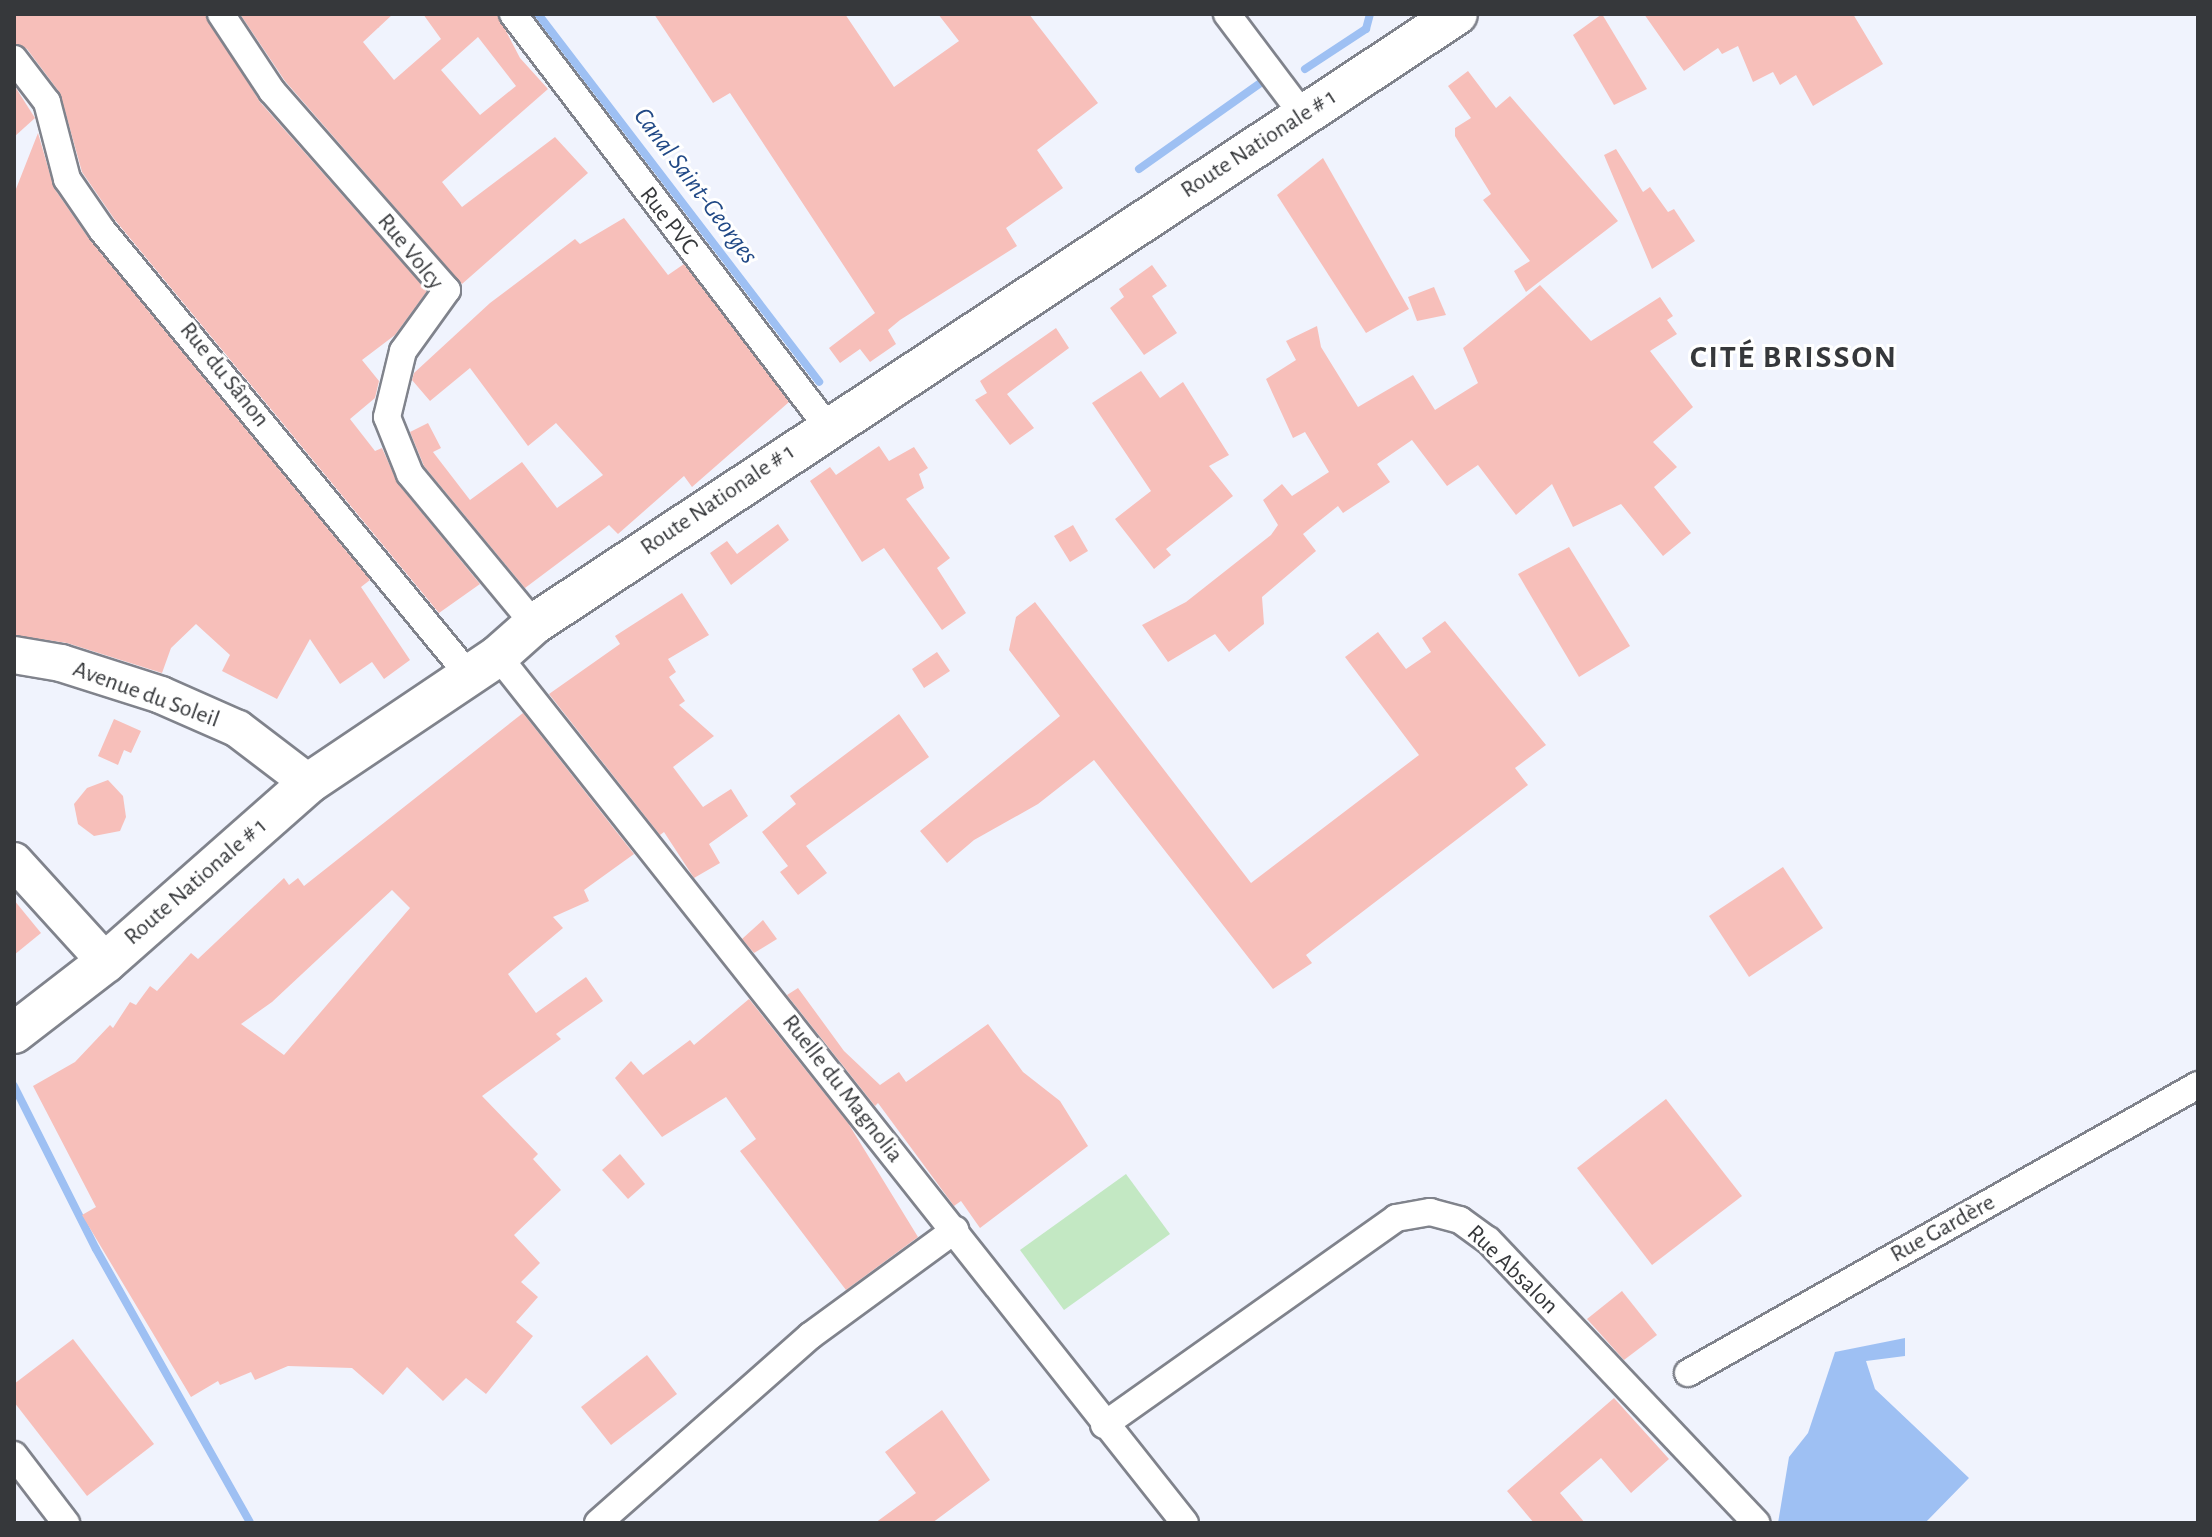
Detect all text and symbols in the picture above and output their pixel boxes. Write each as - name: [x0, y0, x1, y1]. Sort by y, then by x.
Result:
- street label: Route Nationale # 1: [1176, 83, 1342, 205]
- water label: Canal Saint-Georges: [626, 102, 764, 270]
- street label: Rue PVC: [633, 181, 703, 261]
- street label: Rue Volcy: [371, 208, 449, 296]
- street label: Rue du Sânon: [173, 317, 275, 433]
- district label: CITÉ BRISSON: [1690, 338, 1898, 376]
- street label: Route Nationale # 1: [635, 438, 801, 562]
- street label: Avenue du Soleil: [69, 655, 223, 735]
- street label: Route Nationale # 1: [119, 812, 273, 952]
- street label: Ruelle du Magnolia: [775, 1009, 909, 1169]
- street label: Rue Gardère: [1886, 1189, 2000, 1269]
- street label: Rue Absalon: [1460, 1219, 1564, 1321]

